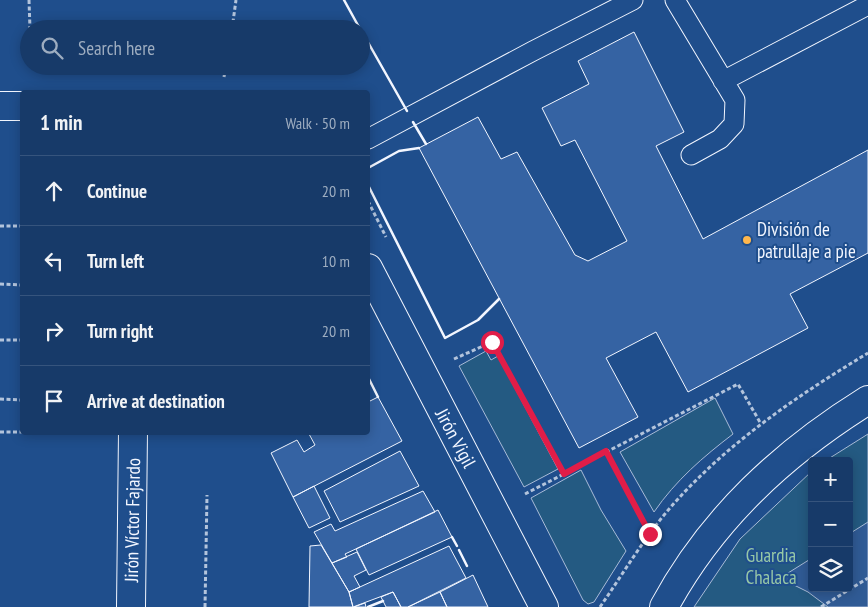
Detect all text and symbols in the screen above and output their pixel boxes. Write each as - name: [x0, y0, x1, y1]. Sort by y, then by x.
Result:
- search box: [20, 20, 370, 75]
- icon: search: [38, 34, 66, 62]
- text: Search here: [78, 36, 155, 60]
- text: 1 min: [40, 109, 82, 136]
- text: Walk · 50 m: [285, 113, 350, 133]
- icon: ahead: [40, 177, 68, 205]
- text: Continue: [87, 179, 147, 203]
- text: 20 m: [322, 181, 350, 201]
- place label: División de patrullaje a pie: [757, 217, 856, 263]
- marker: División de patrullaje a pie: [741, 234, 753, 246]
- icon: left: [40, 247, 68, 275]
- text: Turn left: [87, 249, 144, 273]
- text: 10 m: [322, 251, 350, 271]
- icon: right: [40, 317, 68, 345]
- text: Turn right: [87, 319, 153, 343]
- text: 20 m: [322, 321, 350, 341]
- route start: [481, 331, 504, 354]
- icon: arrive: [40, 387, 68, 415]
- text: Arrive at destination: [87, 389, 225, 413]
- street label: Jirón Vigil: [430, 403, 482, 472]
- map controls: [808, 457, 853, 592]
- button: +: [808, 457, 853, 502]
- street label: Jirón Víctor Fajardo: [119, 458, 145, 583]
- button: −: [808, 502, 853, 547]
- route end: [639, 523, 662, 546]
- park label: Guardia Chalaca: [745, 543, 797, 589]
- button: layers: [808, 547, 853, 592]

